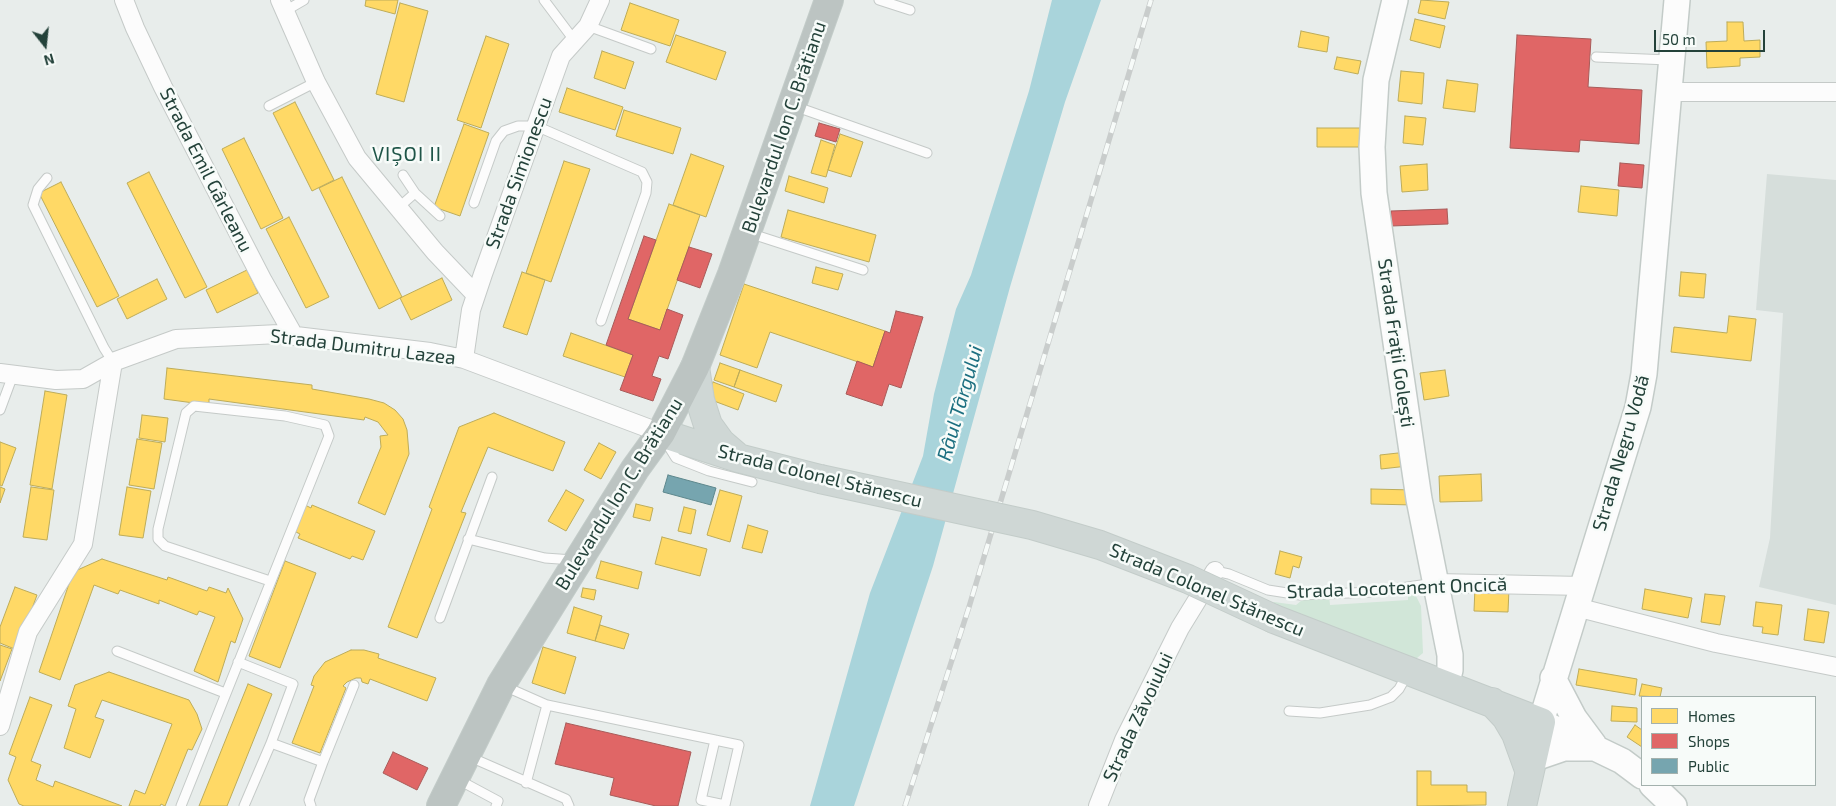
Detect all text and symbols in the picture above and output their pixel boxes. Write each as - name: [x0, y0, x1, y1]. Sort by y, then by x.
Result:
- street label: Bulevardul Ion C. Brătianu: [737, 18, 831, 236]
- north arrow: [20, 20, 70, 70]
- scale bar: [1656, 20, 1767, 52]
- text: 50 m: [1662, 30, 1696, 48]
- text: N: [42, 50, 56, 69]
- street label: Strada Emil Gârleanu: [155, 84, 257, 256]
- street label: Strada Simionescu: [481, 94, 557, 252]
- district label: VIŞOI II: [371, 142, 443, 166]
- street label: Strada Frații Golești: [1373, 257, 1419, 429]
- street label: Strada Dumitru Lazea: [269, 324, 457, 370]
- water label: Râul Târgului: [932, 343, 988, 463]
- street label: Strada Negru Vodă: [1588, 372, 1654, 534]
- street label: Bulevardul Ion C. Brătianu: [550, 394, 688, 594]
- street label: Strada Colonel Stănescu: [715, 440, 925, 512]
- street label: Strada Colonel Stănescu: [1106, 539, 1308, 641]
- street label: Strada Locotenent Oncică: [1286, 573, 1508, 603]
- street label: Strada Zăvoiului: [1098, 649, 1178, 785]
- legend: [1641, 696, 1816, 786]
- text: Homes: [1688, 707, 1735, 725]
- text: Shops: [1688, 732, 1730, 750]
- text: Public: [1688, 757, 1729, 775]

